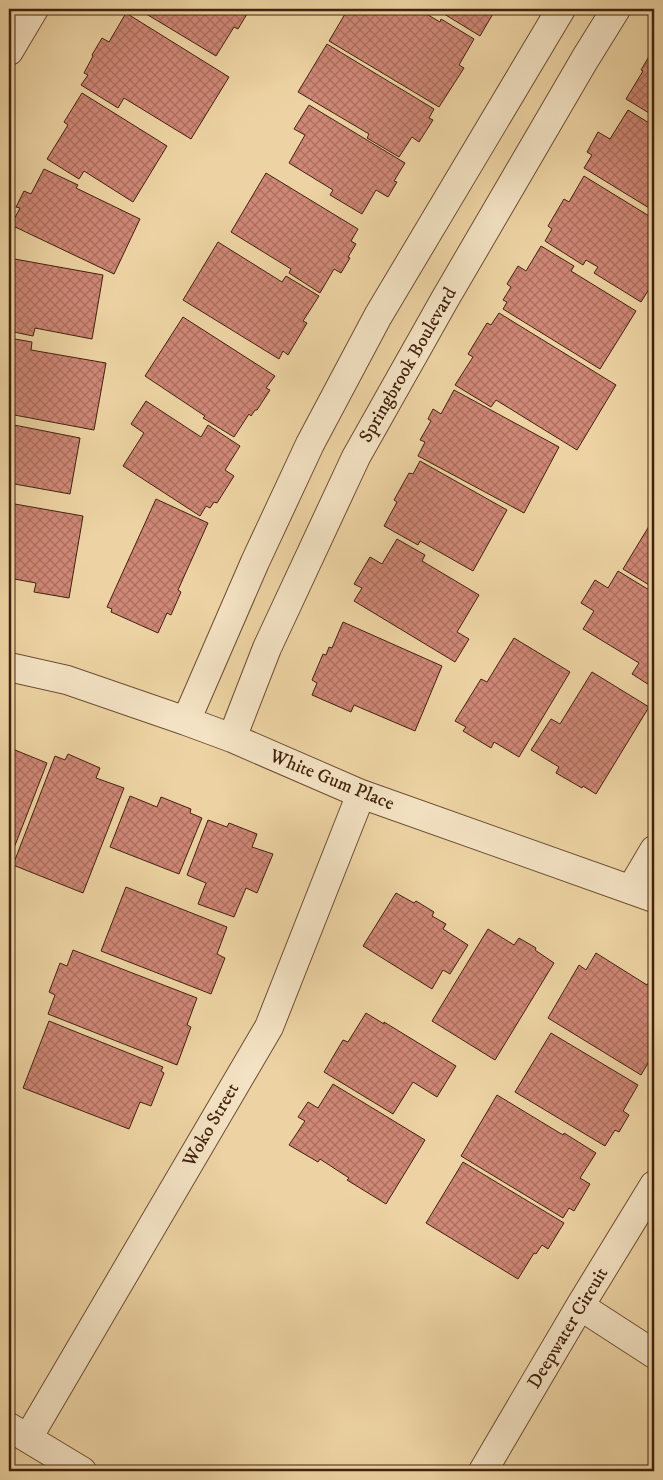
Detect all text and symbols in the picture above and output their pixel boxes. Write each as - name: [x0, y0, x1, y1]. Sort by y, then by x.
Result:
- street label: Springbrook Boulevard: [354, 283, 462, 447]
- street label: White Gum Place: [265, 744, 398, 815]
- street label: Woko Street: [177, 1079, 244, 1172]
- street label: Deepwater Circuit: [523, 1263, 613, 1393]

